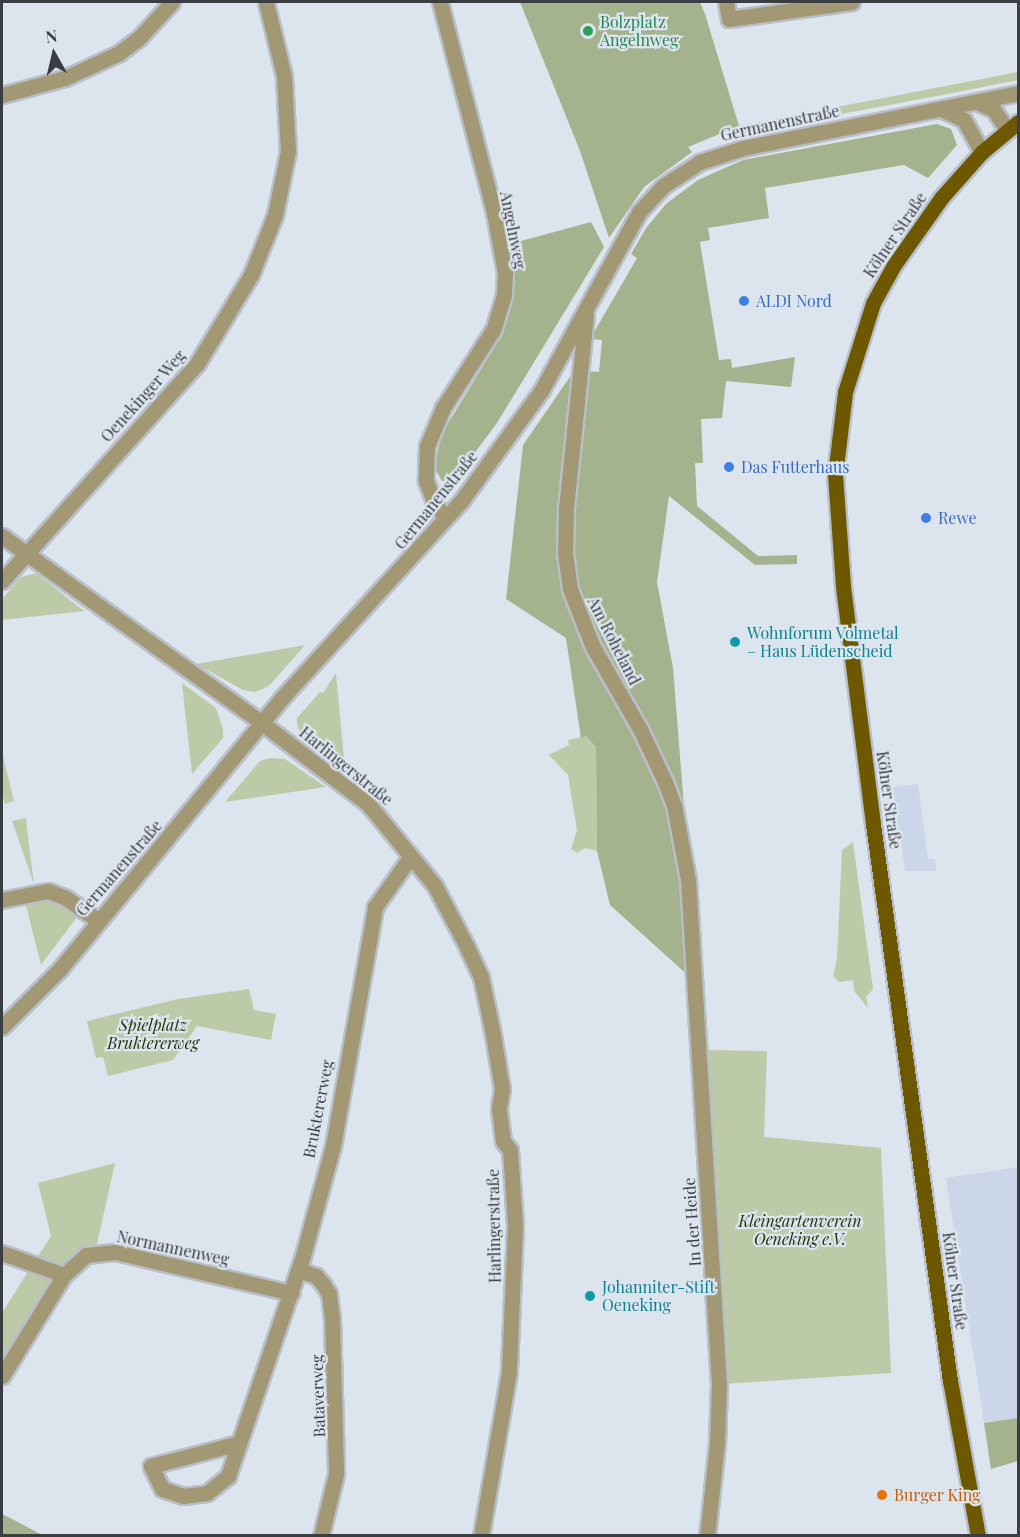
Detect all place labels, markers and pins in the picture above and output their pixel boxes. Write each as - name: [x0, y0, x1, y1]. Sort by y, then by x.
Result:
- place label: Bolzplatz Angelnweg: [600, 12, 679, 50]
- marker: Bolzplatz Angelnweg: [581, 24, 595, 38]
- place label: ALDI Nord: [756, 291, 832, 311]
- marker: ALDI Nord: [737, 294, 751, 308]
- place label: Das Futterhaus: [741, 457, 849, 477]
- marker: Das Futterhaus: [722, 460, 736, 474]
- place label: Rewe: [938, 508, 977, 528]
- marker: Rewe: [919, 511, 933, 525]
- place label: Wohnforum Volmetal – Haus Lüdenscheid: [747, 623, 899, 661]
- marker: Wohnforum Volmetal – Haus Lüdenscheid: [728, 635, 742, 649]
- place label: Johanniter-Stift Oeneking: [602, 1277, 715, 1315]
- marker: Johanniter-Stift Oeneking: [583, 1289, 597, 1303]
- place label: Burger King: [894, 1485, 981, 1505]
- marker: Burger King: [875, 1488, 889, 1502]

